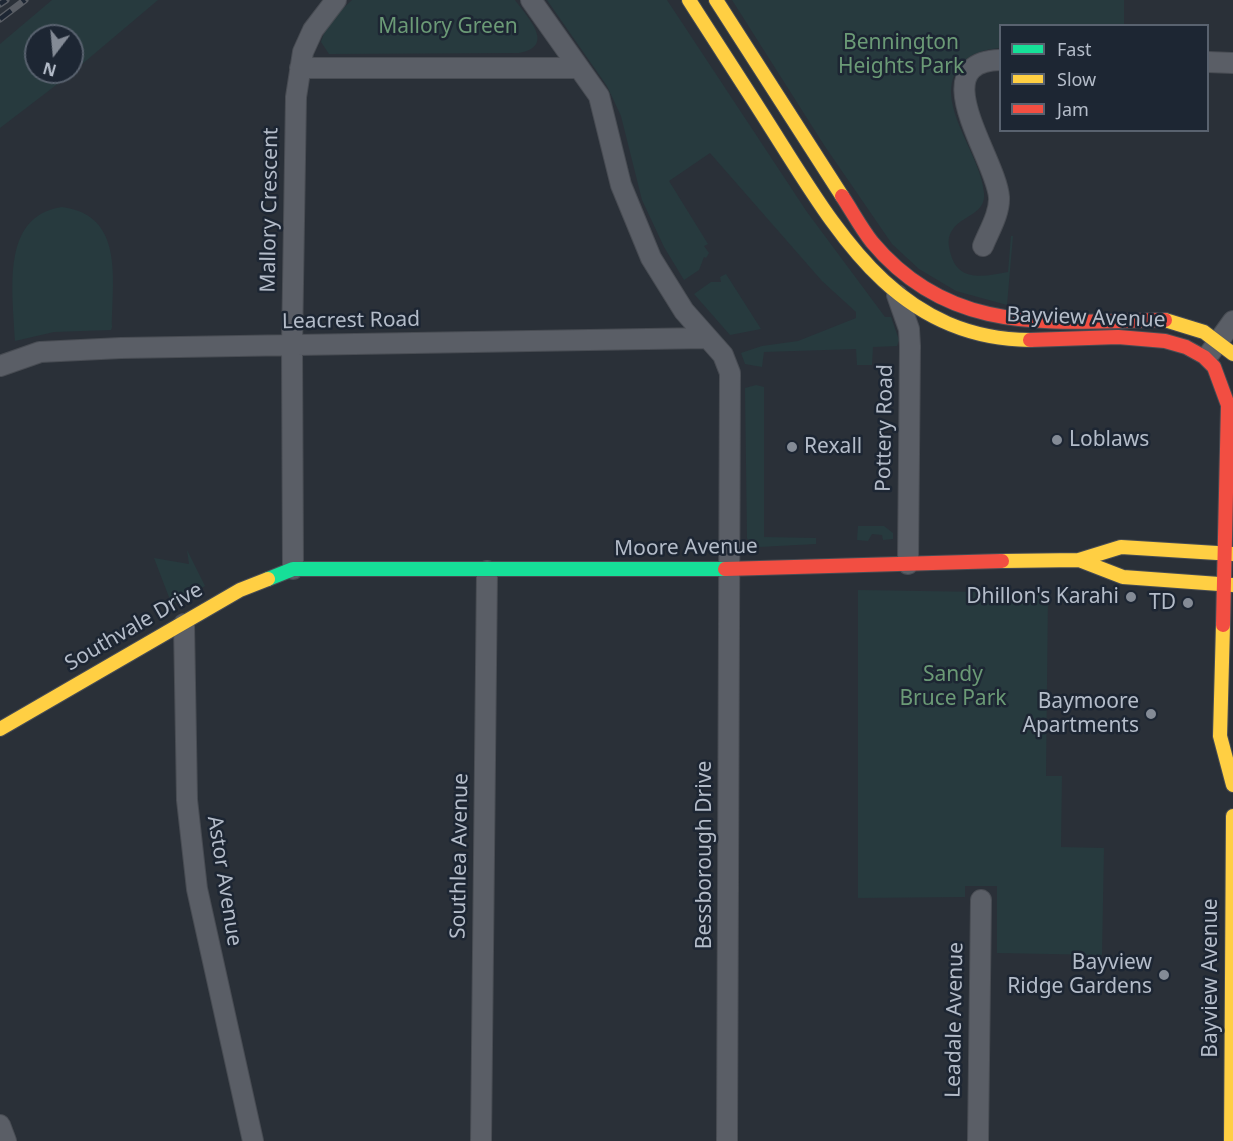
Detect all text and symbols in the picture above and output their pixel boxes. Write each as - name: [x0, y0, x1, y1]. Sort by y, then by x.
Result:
- park label: Mallory Green: [378, 14, 518, 40]
- north arrow: [24, 24, 84, 84]
- legend: [999, 24, 1209, 132]
- park label: Bennington Heights Park: [838, 30, 964, 80]
- text: Fast: [1057, 37, 1092, 61]
- text: N: [40, 57, 59, 82]
- text: Slow: [1057, 67, 1096, 91]
- text: Jam: [1057, 97, 1089, 121]
- street label: Mallory Crescent: [256, 127, 284, 293]
- street label: Bayview Avenue: [1006, 303, 1166, 333]
- street label: Leacrest Road: [282, 307, 420, 335]
- street label: Pottery Road: [871, 364, 899, 492]
- place label: Loblaws: [1069, 427, 1149, 453]
- marker: Loblaws: [1050, 433, 1064, 447]
- place label: Rexall: [804, 434, 862, 460]
- marker: Rexall: [785, 440, 799, 454]
- street label: Moore Avenue: [614, 534, 758, 562]
- street label: Southvale Drive: [61, 577, 207, 677]
- place label: Dhillon's Karahi: [966, 584, 1119, 610]
- marker: Dhillon's Karahi: [1124, 590, 1138, 604]
- place label: TD: [1149, 590, 1176, 616]
- marker: TD: [1181, 596, 1195, 610]
- park label: Sandy Bruce Park: [899, 662, 1007, 712]
- place label: Baymoore Apartments: [1023, 689, 1139, 739]
- marker: Baymoore Apartments: [1144, 707, 1158, 721]
- street label: Bessborough Drive: [692, 761, 718, 949]
- street label: Southlea Avenue: [446, 773, 474, 939]
- street label: Astor Avenue: [201, 814, 247, 948]
- street label: Bayview Avenue: [1198, 898, 1224, 1058]
- street label: Leadale Avenue: [941, 942, 969, 1098]
- place label: Bayview Ridge Gardens: [1007, 950, 1152, 1000]
- marker: Bayview Ridge Gardens: [1157, 968, 1171, 982]

